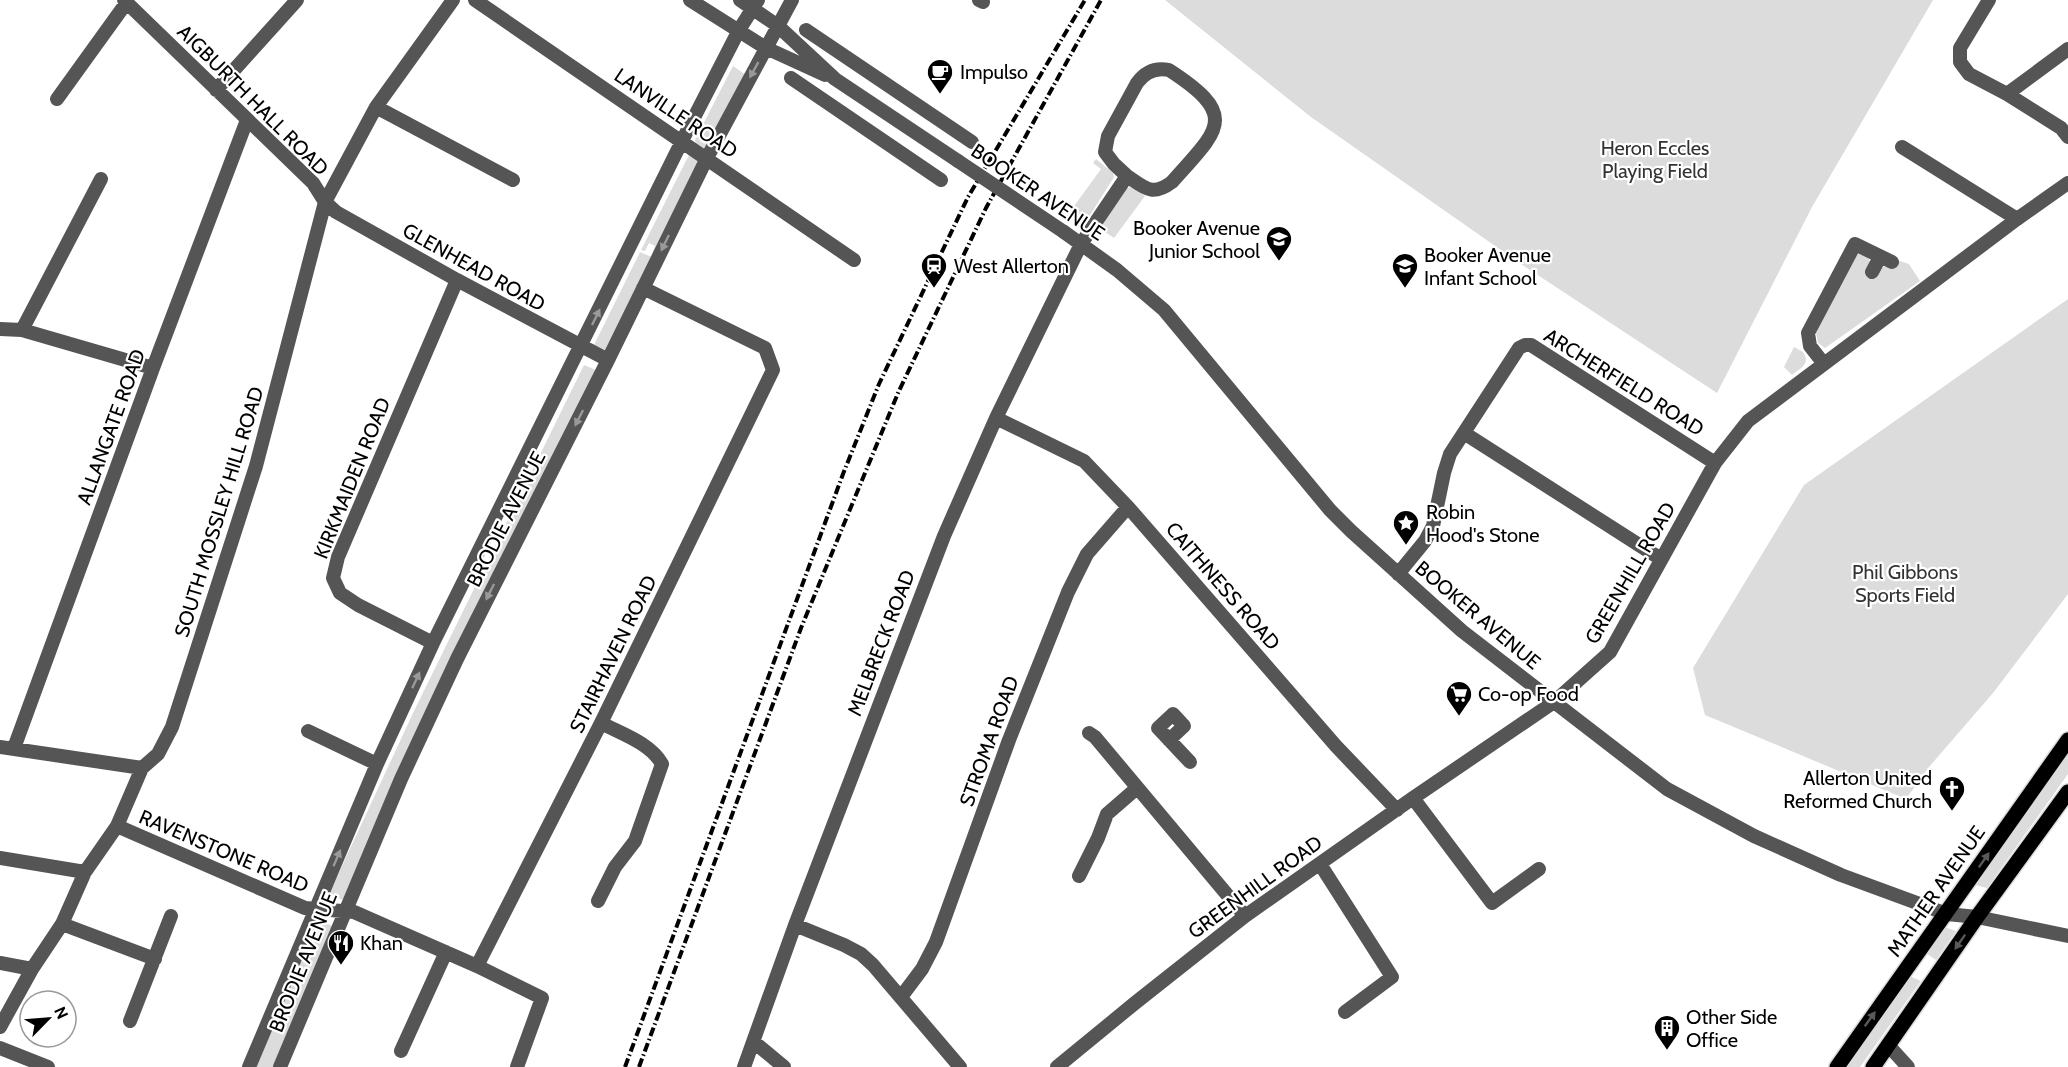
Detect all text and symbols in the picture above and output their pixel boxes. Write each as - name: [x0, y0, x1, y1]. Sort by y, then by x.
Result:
- street label: AIGBURTH HALL ROAD: [173, 20, 333, 180]
- cafe icon: Impulso: [925, 57, 955, 95]
- place label: Impulso: [960, 60, 1028, 84]
- one-way arrow: [749, 62, 759, 79]
- street label: LANVILLE ROAD: [610, 63, 742, 163]
- park label: Heron Eccles Playing Field: [1601, 136, 1709, 183]
- street label: BOOKER AVENUE: [967, 138, 1109, 246]
- place label: Booker Avenue Junior School: [1133, 216, 1260, 263]
- street label: GLENHEAD ROAD: [399, 218, 549, 316]
- school or university icon: Booker Avenue Junior School: [1264, 224, 1294, 262]
- one-way arrow: [660, 235, 669, 252]
- place label: Booker Avenue Infant School: [1424, 243, 1551, 290]
- station icon: West Allerton: [919, 251, 949, 289]
- school or university icon: Booker Avenue Infant School: [1390, 251, 1420, 289]
- place label: West Allerton: [954, 254, 1069, 278]
- one-way arrow: [591, 308, 600, 325]
- street label: ARCHERFIELD ROAD: [1540, 323, 1708, 441]
- street label: ALLANGATE ROAD: [72, 346, 150, 508]
- street label: SOUTH MOSSLEY HILL ROAD: [169, 384, 269, 640]
- street label: KIRKMAIDEN ROAD: [309, 394, 395, 562]
- one-way arrow: [574, 410, 584, 427]
- street label: BRODIE AVENUE: [462, 447, 550, 591]
- street label: GREENHILL ROAD: [1580, 498, 1680, 648]
- place label: Robin Hood's Stone: [1426, 500, 1539, 547]
- place icon: Robin Hood's Stone: [1391, 508, 1421, 546]
- street label: CAITHNESS ROAD: [1161, 517, 1285, 655]
- street label: BOOKER AVENUE: [1411, 556, 1545, 674]
- park label: Phil Gibbons Sports Field: [1852, 560, 1958, 607]
- street label: MELBRECK ROAD: [842, 567, 920, 719]
- street label: STAIRHAVEN ROAD: [564, 571, 662, 737]
- one-way arrow: [486, 583, 496, 601]
- one-way arrow: [411, 670, 421, 688]
- street label: STROMA ROAD: [954, 673, 1024, 809]
- supermarket icon: Co-op Food: [1444, 679, 1474, 717]
- place label: Co-op Food: [1478, 682, 1579, 706]
- place label: Allerton United Reformed Church: [1783, 766, 1932, 813]
- church icon: Allerton United Reformed Church: [1937, 774, 1967, 812]
- street label: RAVENSTONE ROAD: [136, 804, 312, 898]
- street label: MATHER AVENUE: [1882, 821, 1990, 961]
- street label: GREENHILL ROAD: [1183, 830, 1327, 944]
- one-way arrow: [332, 849, 342, 867]
- one-way arrow: [1978, 853, 1990, 869]
- street label: BRODIE AVENUE: [264, 888, 342, 1036]
- restaurant icon: Khan: [326, 928, 356, 966]
- place label: Khan: [360, 931, 403, 955]
- one-way arrow: [1954, 933, 1966, 949]
- north arrow: [18, 989, 78, 1049]
- text: N: [50, 1004, 72, 1022]
- place label: Other Side Office: [1686, 1005, 1777, 1052]
- one-way arrow: [1864, 1011, 1876, 1027]
- building icon: Other Side Office: [1652, 1013, 1682, 1051]

